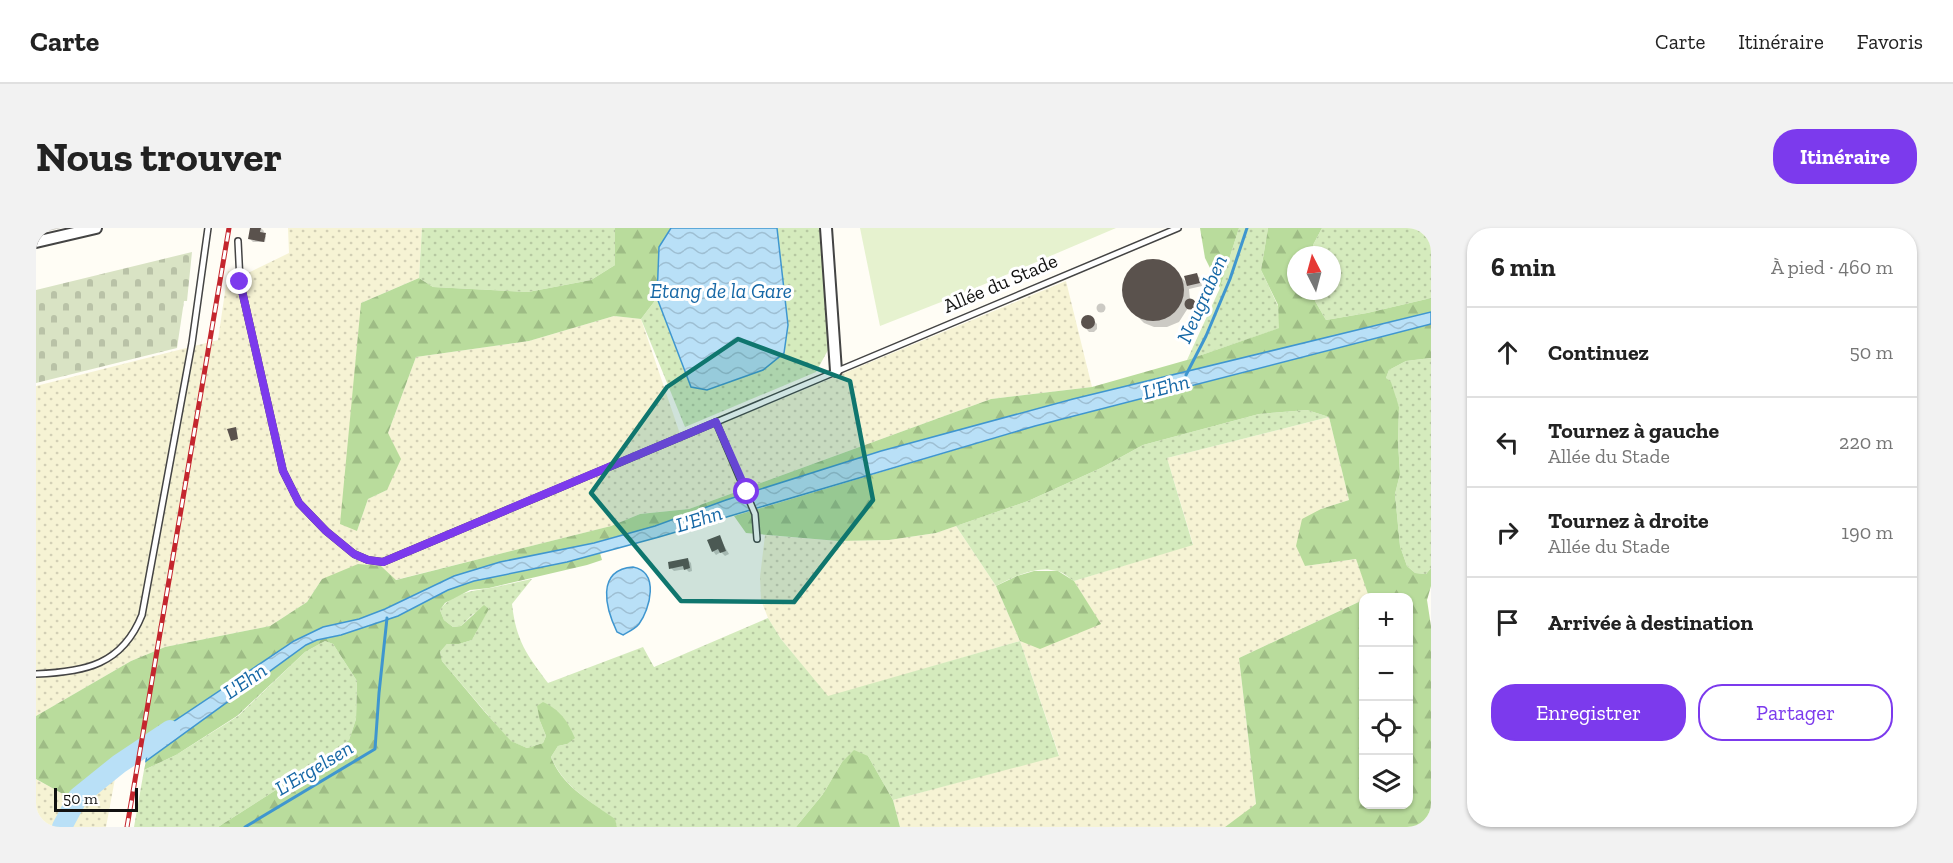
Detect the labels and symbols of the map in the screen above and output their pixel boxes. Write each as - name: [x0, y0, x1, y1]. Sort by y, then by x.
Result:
- north arrow: [1287, 246, 1341, 300]
- street label: Allée du Stade: [939, 248, 1061, 318]
- water label: Neugraben: [1171, 251, 1232, 347]
- route end: [226, 268, 252, 294]
- water label: Etang de la Gare: [650, 278, 792, 303]
- water label: L'Ehn: [1140, 368, 1192, 405]
- route start: [733, 478, 759, 504]
- water label: L'Ehn: [673, 500, 725, 537]
- water label: L'Ehn: [218, 657, 271, 704]
- water label: L'Ergelsen: [270, 735, 357, 801]
- scale bar: [54, 785, 138, 812]

